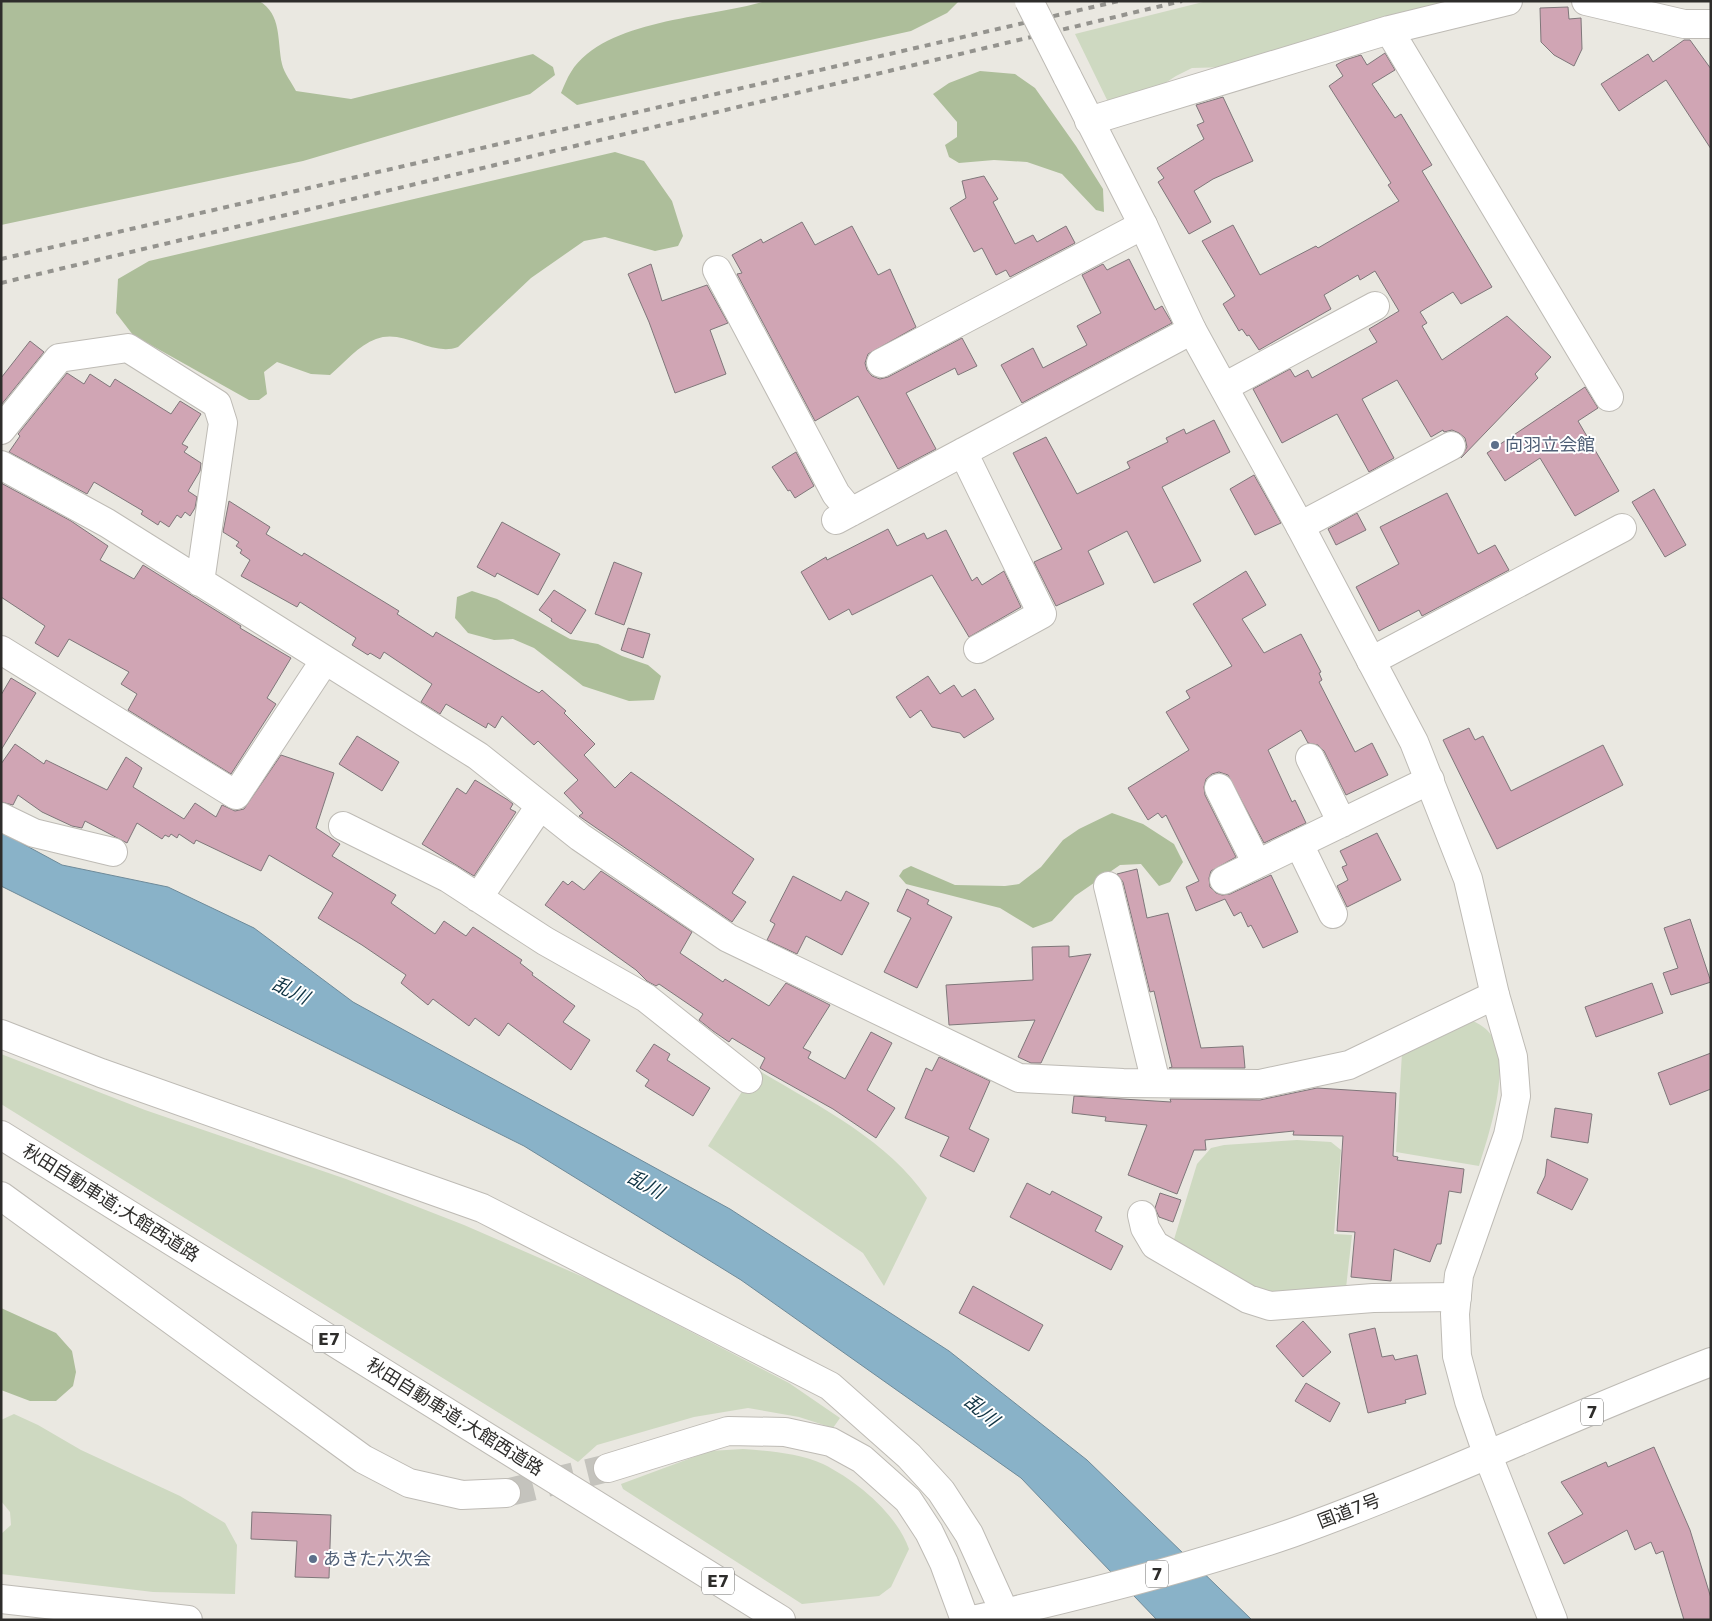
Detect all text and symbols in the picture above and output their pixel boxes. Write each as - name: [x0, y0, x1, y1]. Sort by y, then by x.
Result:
- place label: 向羽立会館: [1505, 434, 1595, 455]
- marker: 向羽立会館: [1489, 439, 1501, 451]
- water label: 乱川: [269, 972, 315, 1009]
- street label: 秋田自動車道;大館西道路: [19, 1140, 203, 1266]
- water label: 乱川: [624, 1165, 670, 1204]
- road number: E7: [313, 1326, 345, 1352]
- street label: 秋田自動車道;大館西道路: [363, 1354, 547, 1480]
- water label: 乱川: [960, 1389, 1005, 1432]
- road number: 7: [1581, 1398, 1603, 1425]
- street label: 国道7号: [1315, 1489, 1383, 1532]
- place label: あきた六次会: [323, 1548, 431, 1569]
- marker: あきた六次会: [307, 1553, 319, 1565]
- road number: 7: [1146, 1560, 1168, 1588]
- road number: E7: [702, 1568, 734, 1594]

